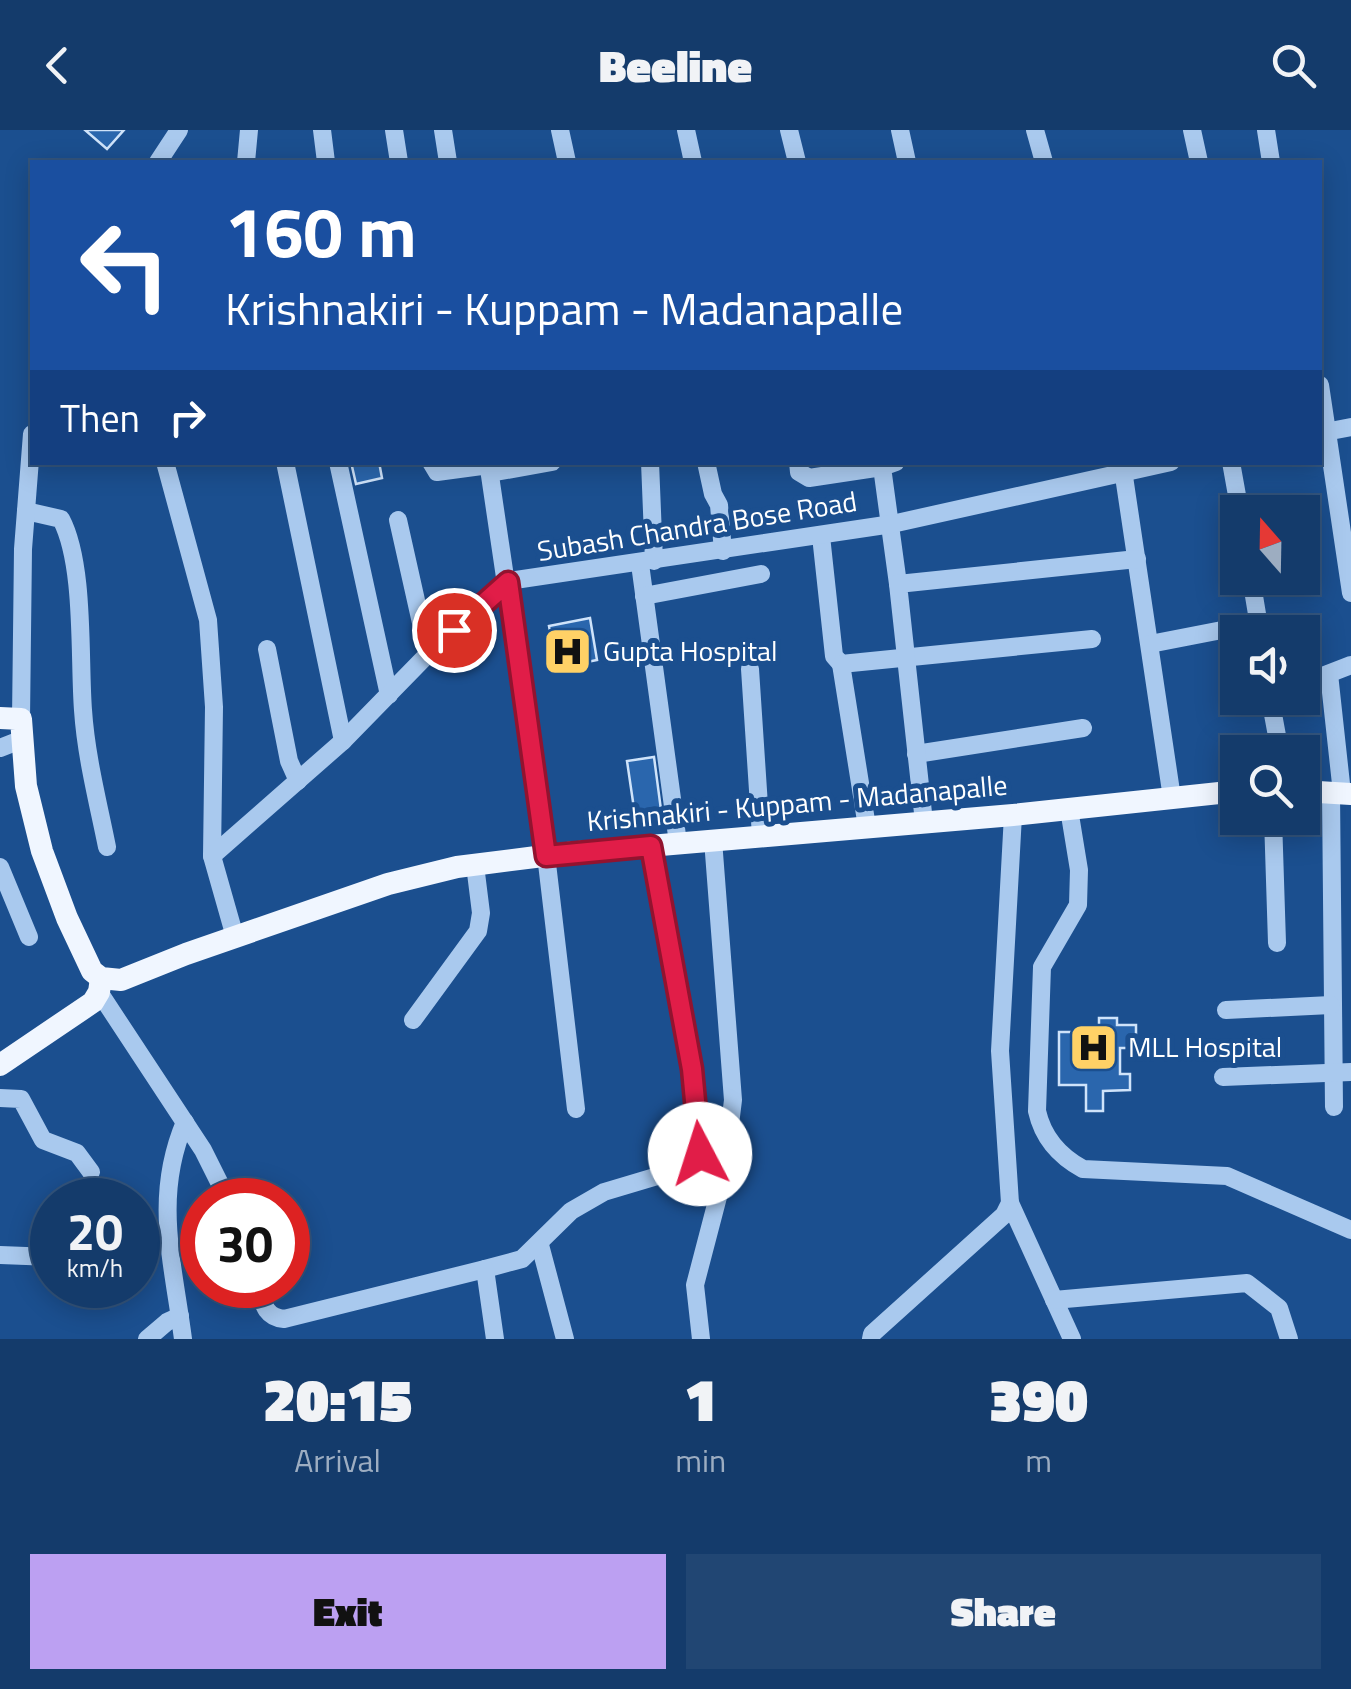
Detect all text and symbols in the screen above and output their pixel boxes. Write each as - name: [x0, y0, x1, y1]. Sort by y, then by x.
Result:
- text: Beeline: [599, 31, 752, 99]
- icon: back: [30, 38, 85, 93]
- icon: search: [1266, 38, 1321, 93]
- text: 160 m: [225, 178, 417, 284]
- icon: left: [60, 200, 190, 330]
- text: Krishnakiri - Kuppam - Madanapalle: [225, 274, 903, 342]
- text: Then: [60, 389, 140, 447]
- icon: right: [160, 390, 215, 445]
- street label: Subash Chandra Bose Road: [534, 479, 860, 572]
- north arrow: [1220, 495, 1320, 595]
- map controls: [1220, 495, 1320, 835]
- pin: [412, 588, 497, 673]
- icon: arrive: [427, 603, 482, 658]
- button: sound: [1220, 615, 1320, 715]
- hospital icon: Gupta Hospital: [542, 625, 594, 677]
- place label: Gupta Hospital: [603, 629, 778, 672]
- button: search: [1220, 735, 1320, 835]
- street label: Krishnakiri - Kuppam - Madanapalle: [585, 763, 1009, 842]
- hospital icon: MLL Hospital: [1067, 1021, 1119, 1073]
- place label: MLL Hospital: [1128, 1025, 1282, 1068]
- position arrow: [648, 1102, 752, 1206]
- speed limit sign: 30: [180, 1178, 310, 1308]
- text: 20: [67, 1193, 123, 1269]
- text: km/h: [67, 1249, 123, 1287]
- text: 20:15: [263, 1353, 412, 1444]
- text: 1: [684, 1353, 717, 1444]
- text: 390: [989, 1353, 1088, 1444]
- text: Arrival: [294, 1436, 381, 1484]
- text: min: [675, 1436, 726, 1484]
- text: m: [1025, 1436, 1052, 1484]
- button: Exit: [30, 1554, 666, 1669]
- button: Share: [686, 1554, 1321, 1669]

